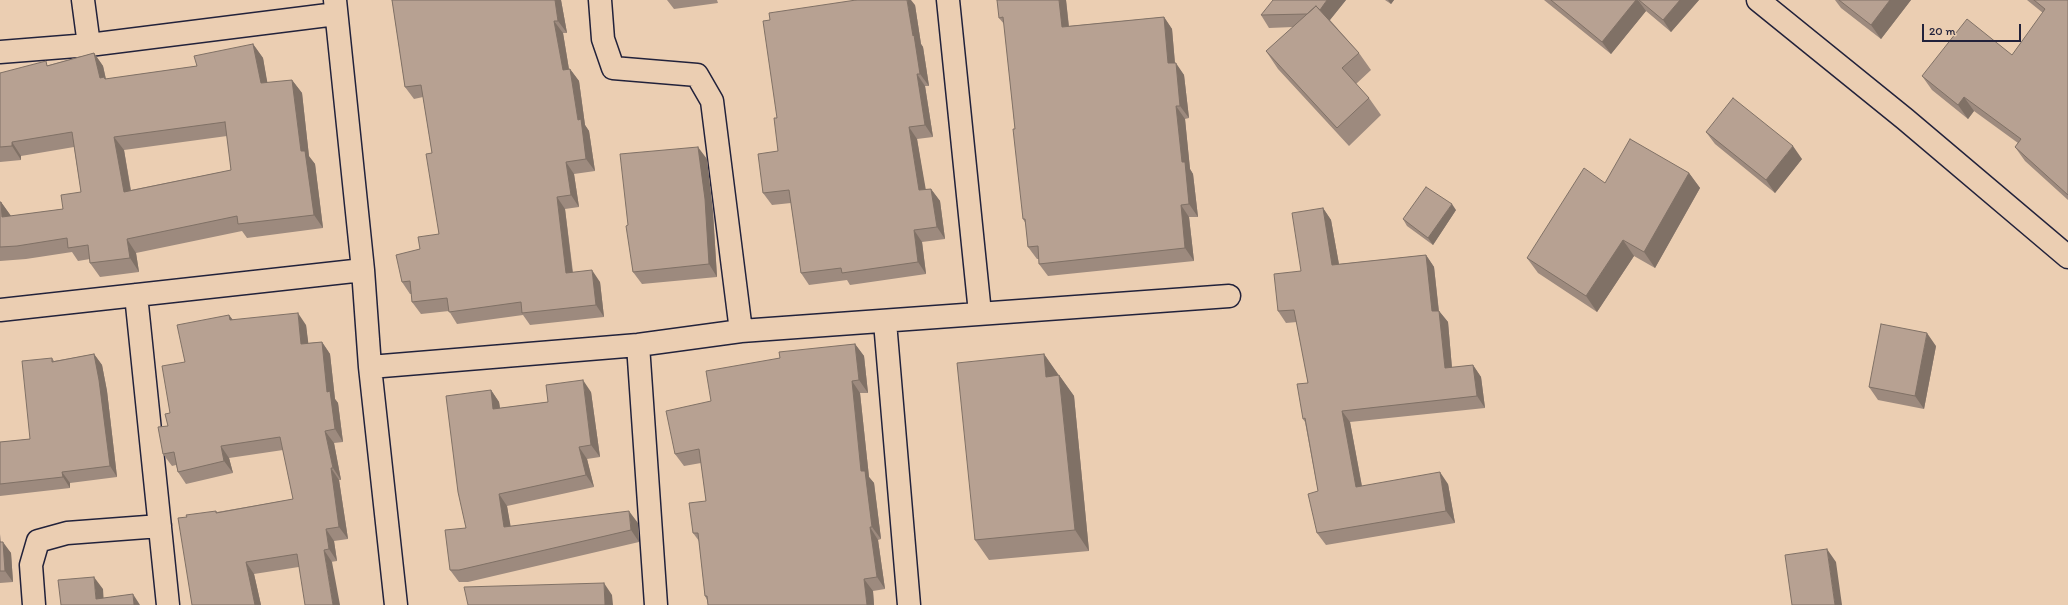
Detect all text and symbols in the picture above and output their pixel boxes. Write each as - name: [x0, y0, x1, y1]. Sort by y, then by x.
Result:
- scale bar: [1924, 16, 2023, 42]
- text: 20 m: [1929, 24, 1956, 38]

